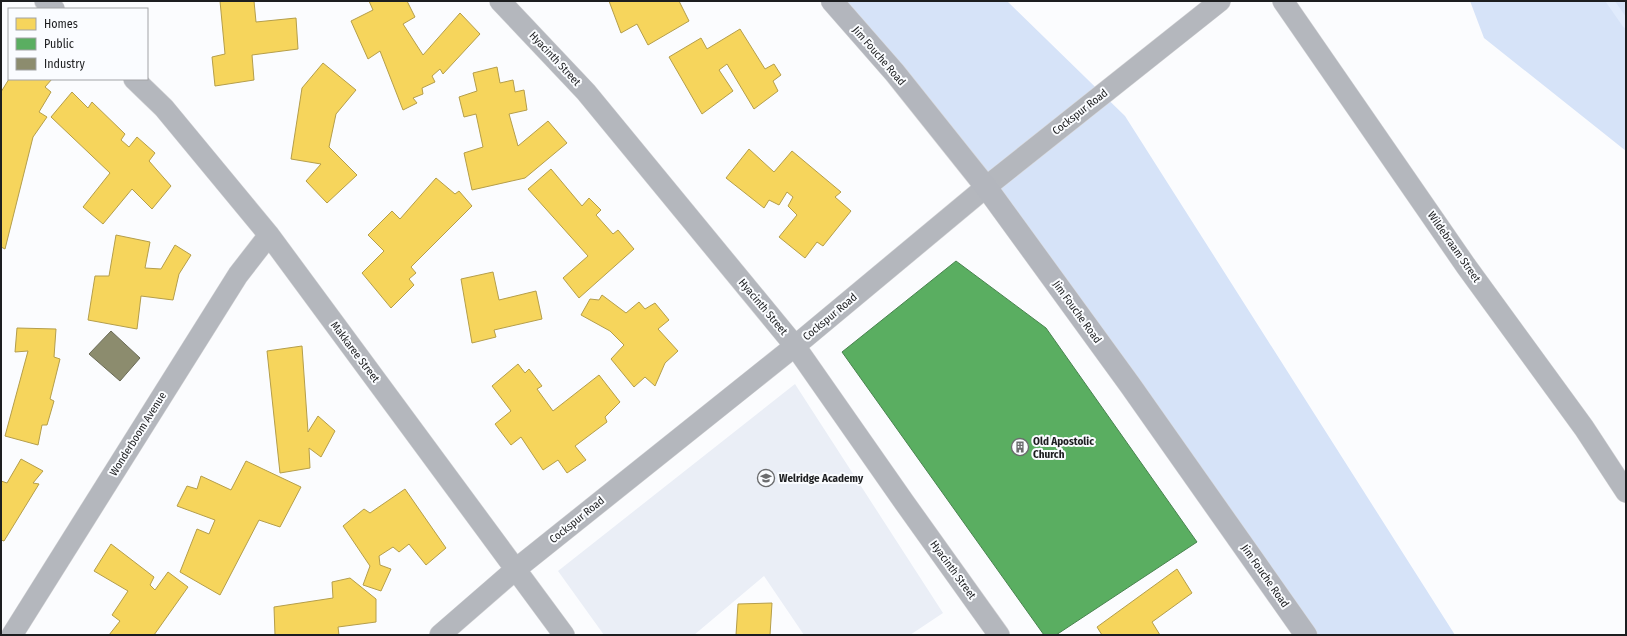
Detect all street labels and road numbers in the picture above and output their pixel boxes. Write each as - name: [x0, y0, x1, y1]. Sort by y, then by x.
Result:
- street label: Jim Fouche Road: [850, 24, 908, 88]
- street label: Hyacinth Street: [527, 29, 584, 89]
- street label: Cockspur Road: [1050, 86, 1110, 138]
- street label: Wildebraam Street: [1425, 209, 1483, 285]
- street label: Hyacinth Street: [736, 276, 790, 338]
- street label: Jim Fouche Road: [1050, 278, 1104, 346]
- street label: Cockspur Road: [800, 291, 860, 343]
- street label: Makkaree Street: [328, 319, 382, 385]
- street label: Wonderboom Avenue: [107, 390, 169, 478]
- street label: Cockspur Road: [547, 494, 607, 546]
- street label: Hyacinth Street: [927, 538, 979, 602]
- street label: Jim Fouche Road: [1238, 542, 1292, 610]

